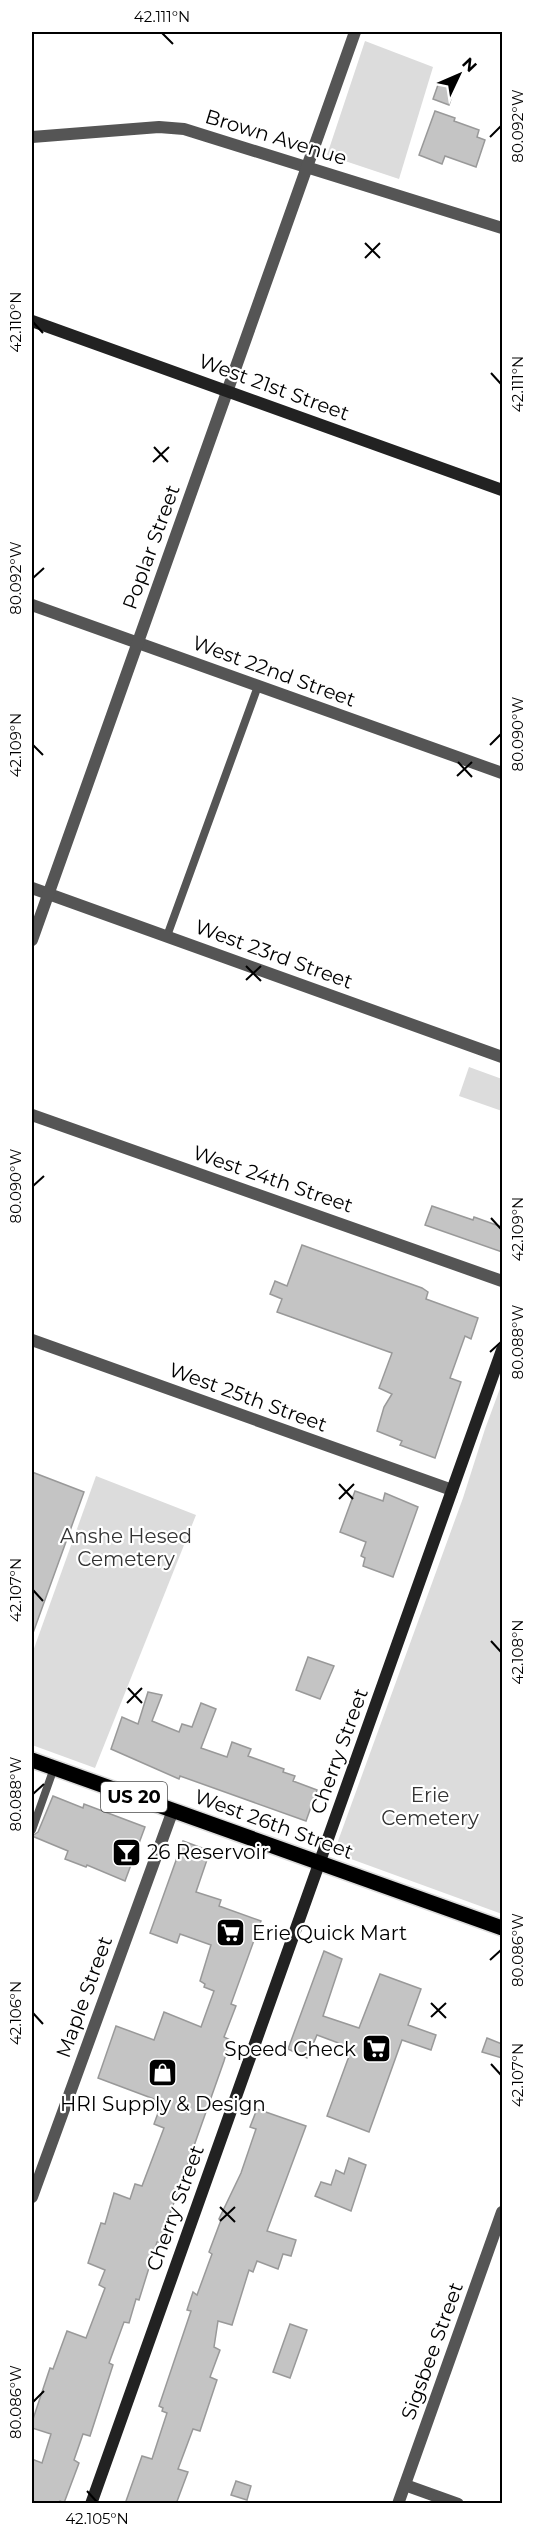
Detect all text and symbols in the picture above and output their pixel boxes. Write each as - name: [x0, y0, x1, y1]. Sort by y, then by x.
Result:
- text: 42.111°N: [134, 7, 190, 26]
- north arrow: [429, 45, 489, 105]
- text: N: [458, 54, 481, 76]
- text: 80.092°W: [508, 89, 527, 163]
- street label: Brown Avenue: [202, 104, 350, 170]
- text: 42.110°N: [6, 292, 25, 352]
- street label: West 21st Street: [195, 349, 353, 425]
- text: 42.111°N: [508, 356, 527, 412]
- street label: Poplar Street: [117, 481, 185, 613]
- text: 80.092°W: [6, 541, 25, 615]
- street label: West 22nd Street: [189, 630, 359, 712]
- text: 80.090°W: [508, 696, 527, 771]
- text: 42.109°N: [6, 713, 25, 777]
- street label: West 23rd Street: [192, 914, 356, 994]
- street label: West 24th Street: [190, 1140, 356, 1218]
- text: 80.090°W: [6, 1148, 25, 1223]
- text: 42.109°N: [508, 1197, 527, 1261]
- text: 80.088°W: [508, 1304, 527, 1379]
- street label: West 25th Street: [166, 1357, 330, 1437]
- park label: Anshe Hesed Cemetery: [60, 1524, 192, 1571]
- text: 42.107°N: [6, 1558, 25, 1622]
- text: 42.108°N: [508, 1620, 527, 1684]
- street label: Cherry Street: [305, 1685, 373, 1817]
- text: 80.088°W: [6, 1756, 25, 1831]
- road number: US 20: [101, 1782, 167, 1812]
- park label: Erie Cemetery: [381, 1783, 479, 1830]
- street label: West 26th Street: [191, 1784, 357, 1864]
- bar icon: 26 Reservoir: [110, 1836, 142, 1868]
- place label: 26 Reservoir: [147, 1840, 269, 1864]
- text: 80.086°W: [508, 1913, 527, 1987]
- supermarket icon: Erie Quick Mart: [215, 1917, 247, 1949]
- place label: Erie Quick Mart: [252, 1921, 407, 1945]
- street label: Maple Street: [51, 1933, 117, 2061]
- text: 42.106°N: [6, 1981, 25, 2045]
- supermarket icon: Speed Check: [361, 2033, 393, 2065]
- place label: Speed Check: [224, 2037, 356, 2061]
- text: 42.107°N: [508, 2043, 527, 2107]
- shop icon: HRI Supply & Design: [147, 2057, 179, 2089]
- place label: HRI Supply & Design: [60, 2092, 266, 2116]
- street label: Cherry Street: [141, 2142, 209, 2274]
- street label: Sigsbee Street: [396, 2279, 468, 2423]
- text: 80.086°W: [6, 2365, 25, 2439]
- text: 42.105°N: [65, 2509, 129, 2528]

